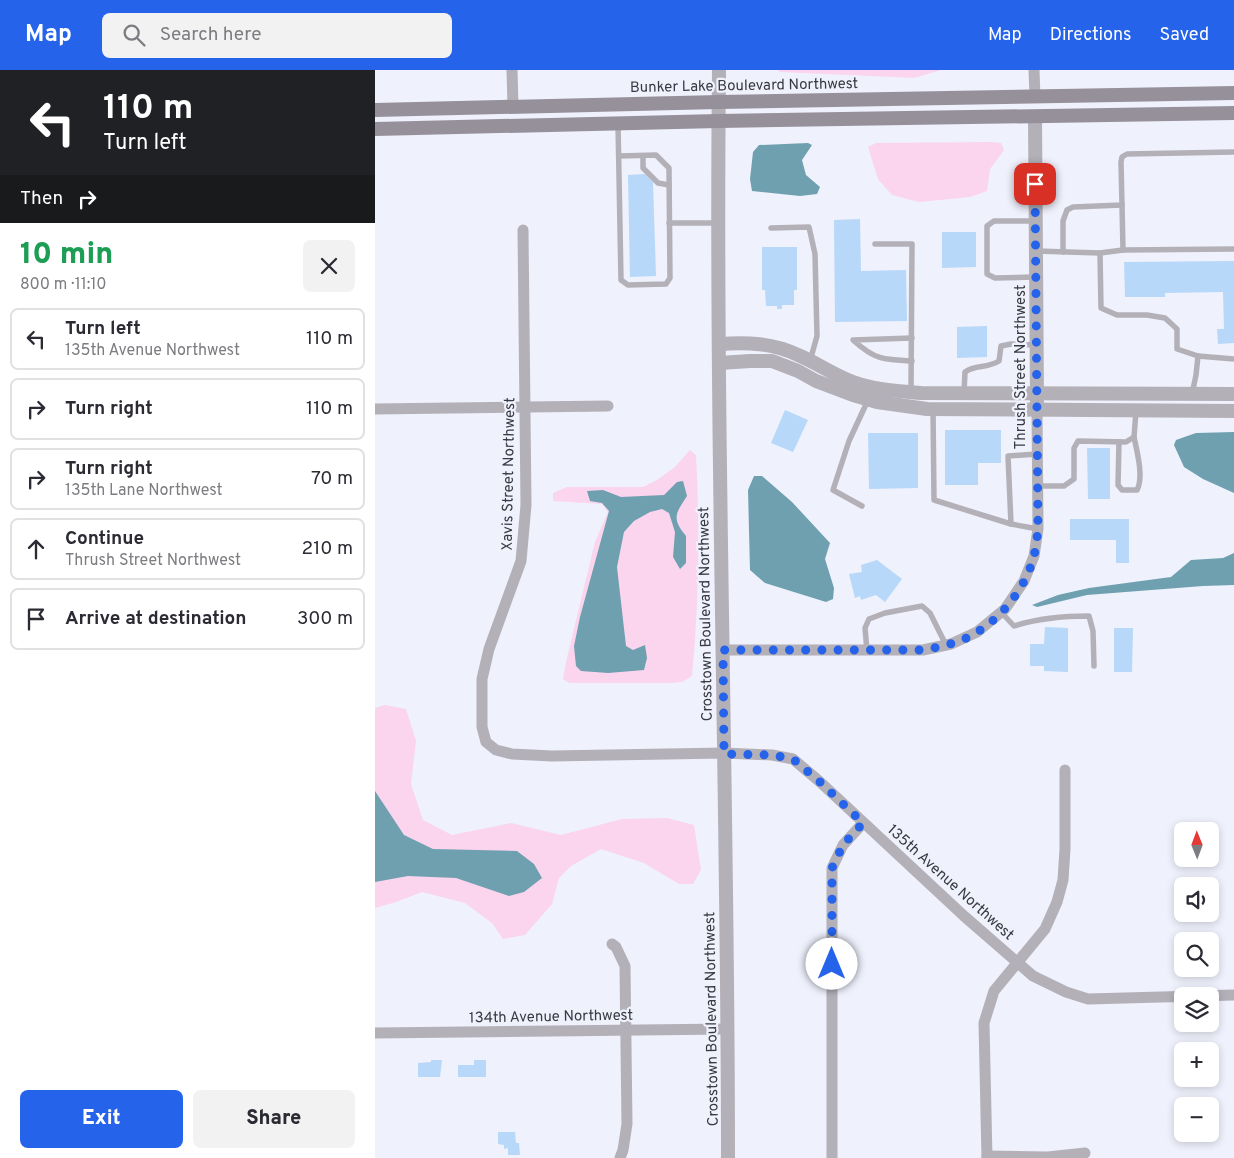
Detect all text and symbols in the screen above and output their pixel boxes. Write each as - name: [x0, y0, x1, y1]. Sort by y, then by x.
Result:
- search box: [102, 13, 452, 58]
- text: Map: [25, 20, 72, 50]
- icon: search: [120, 21, 148, 49]
- text: Search here: [160, 23, 261, 47]
- text: Map: [988, 24, 1022, 47]
- text: Directions: [1050, 24, 1132, 47]
- text: Saved: [1160, 24, 1209, 47]
- street label: Bunker Lake Boulevard Northwest: [630, 75, 858, 98]
- text: 110 m: [103, 87, 193, 131]
- icon: left: [20, 90, 85, 155]
- text: Turn left: [103, 130, 186, 157]
- pin: [1014, 163, 1056, 205]
- icon: arrive: [1021, 170, 1049, 198]
- icon: right: [73, 185, 101, 213]
- text: Then: [20, 187, 63, 211]
- text: 10 min: [20, 237, 113, 274]
- button: close: [303, 240, 355, 292]
- text: 800 m · 11:10: [20, 275, 107, 295]
- street label: Thrush Street Northwest: [1012, 284, 1031, 450]
- text: Turn left: [65, 317, 141, 341]
- icon: left: [22, 325, 50, 353]
- text: 110 m: [306, 327, 353, 351]
- text: 135th Avenue Northwest: [65, 341, 240, 361]
- icon: right: [22, 395, 50, 423]
- text: Turn right: [65, 397, 153, 421]
- text: 110 m: [306, 397, 353, 421]
- street label: Xavis Street Northwest: [499, 397, 520, 551]
- text: Turn right: [65, 457, 153, 481]
- icon: right: [22, 465, 50, 493]
- text: 70 m: [311, 467, 353, 491]
- text: 135th Lane Northwest: [65, 481, 223, 501]
- street label: Crosstown Boulevard Northwest: [695, 506, 718, 722]
- text: Continue: [65, 527, 144, 551]
- icon: ahead: [22, 535, 50, 563]
- text: 210 m: [302, 537, 353, 561]
- text: Thrush Street Northwest: [65, 551, 241, 571]
- icon: arrive: [22, 605, 50, 633]
- text: Arrive at destination: [65, 607, 246, 631]
- text: 300 m: [297, 607, 353, 631]
- street label: 135th Avenue Northwest: [883, 821, 1017, 945]
- north arrow: [1174, 822, 1219, 868]
- map controls: [1174, 822, 1219, 1142]
- button: sound: [1174, 877, 1219, 922]
- street label: Crosstown Boulevard Northwest: [701, 911, 724, 1127]
- button: search: [1174, 932, 1219, 977]
- position arrow: [805, 937, 857, 989]
- button: layers: [1174, 987, 1219, 1032]
- street label: 134th Avenue Northwest: [469, 1007, 633, 1028]
- button: +: [1174, 1042, 1219, 1087]
- button: Exit: [20, 1090, 183, 1148]
- button: Share: [193, 1090, 355, 1148]
- button: −: [1174, 1097, 1219, 1142]

